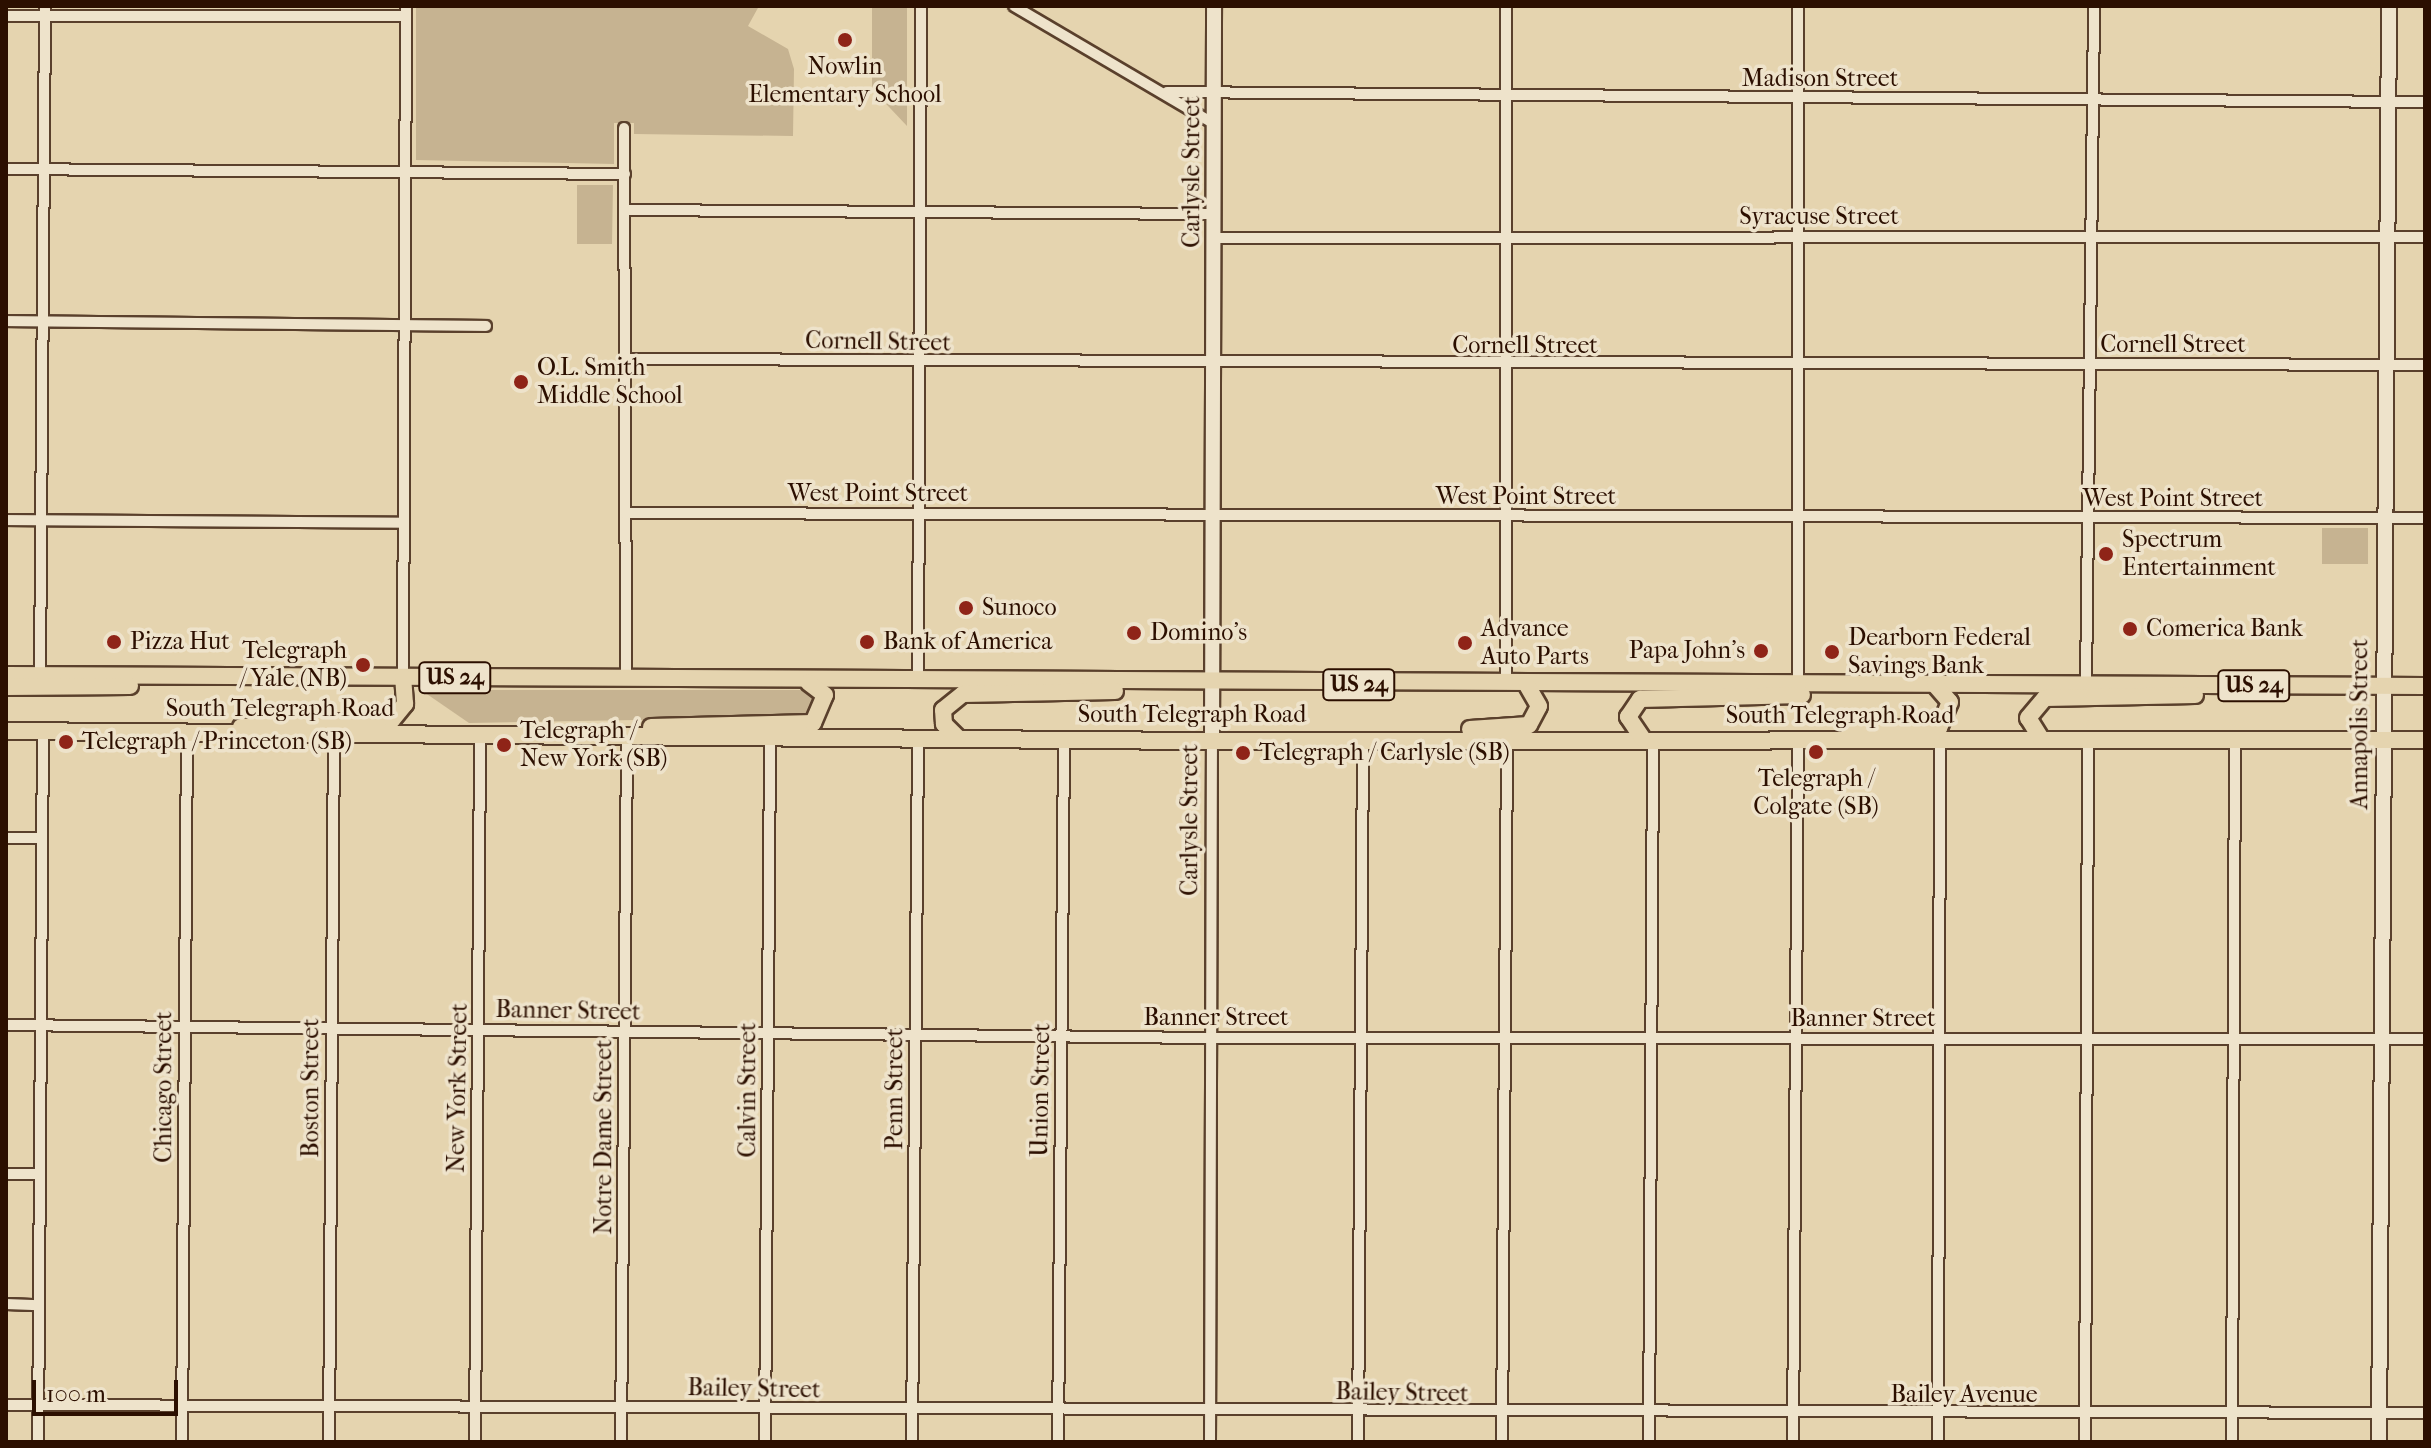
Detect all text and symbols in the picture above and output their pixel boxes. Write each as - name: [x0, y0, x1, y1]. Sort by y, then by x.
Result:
- marker: Nowlin Elementary School: [836, 31, 854, 49]
- place label: Nowlin Elementary School: [748, 53, 942, 109]
- street label: Madison Street: [1742, 65, 1898, 93]
- street label: Carlysle Street: [1178, 96, 1206, 248]
- street label: Syracuse Street: [1739, 203, 1899, 231]
- street label: Cornell Street: [805, 326, 951, 358]
- street label: Cornell Street: [2100, 331, 2246, 359]
- street label: Cornell Street: [1452, 332, 1598, 360]
- place label: O.L. Smith Middle School: [537, 354, 683, 410]
- marker: O.L. Smith Middle School: [512, 373, 530, 391]
- street label: West Point Street: [788, 480, 968, 508]
- street label: West Point Street: [1436, 483, 1616, 511]
- street label: West Point Street: [2083, 485, 2263, 513]
- place label: Spectrum Entertainment: [2122, 526, 2276, 582]
- marker: Spectrum Entertainment: [2097, 545, 2115, 563]
- place label: Sunoco: [982, 594, 1057, 622]
- marker: Sunoco: [957, 599, 975, 617]
- place label: Advance Auto Parts: [1481, 615, 1589, 671]
- place label: Comerica Bank: [2146, 615, 2303, 643]
- place label: Domino's: [1150, 619, 1247, 647]
- marker: Comerica Bank: [2121, 620, 2139, 638]
- marker: Domino's: [1125, 624, 1143, 642]
- place label: Dearborn Federal Savings Bank: [1848, 624, 2031, 680]
- place label: Pizza Hut: [130, 628, 230, 656]
- place label: Bank of America: [883, 628, 1052, 656]
- marker: Pizza Hut: [105, 633, 123, 651]
- marker: Bank of America: [858, 633, 876, 651]
- marker: Advance Auto Parts: [1456, 634, 1474, 652]
- place label: Telegraph / Yale (NB): [240, 637, 347, 693]
- place label: Papa John's: [1629, 637, 1745, 665]
- street label: Annapolis Street: [2346, 639, 2374, 809]
- marker: Papa John's: [1752, 642, 1770, 660]
- marker: Dearborn Federal Savings Bank: [1823, 643, 1841, 661]
- marker: Telegraph / Yale (NB): [354, 656, 372, 674]
- road number: US 24: [417, 660, 493, 696]
- road number: US 24: [1321, 667, 1397, 703]
- road number: US 24: [2216, 668, 2292, 704]
- street label: South Telegraph Road: [166, 695, 394, 723]
- street label: South Telegraph Road: [1078, 701, 1306, 729]
- street label: South Telegraph Road: [1726, 702, 1954, 730]
- place label: Telegraph / New York (SB): [520, 717, 667, 773]
- place label: Telegraph / Princeton (SB): [82, 728, 352, 756]
- marker: Telegraph / Princeton (SB): [57, 733, 75, 751]
- marker: Telegraph / New York (SB): [495, 736, 513, 754]
- place label: Telegraph / Carlysle (SB): [1259, 739, 1510, 767]
- marker: Telegraph / Colgate (SB): [1807, 743, 1825, 761]
- street label: Carlysle Street: [1176, 744, 1204, 896]
- marker: Telegraph / Carlysle (SB): [1234, 744, 1252, 762]
- place label: Telegraph / Colgate (SB): [1753, 765, 1879, 821]
- street label: Banner Street: [495, 995, 641, 1027]
- street label: New York Street: [442, 1003, 474, 1173]
- street label: Banner Street: [1143, 1004, 1289, 1032]
- street label: Banner Street: [1790, 1005, 1936, 1033]
- street label: Chicago Street: [150, 1011, 178, 1163]
- street label: Boston Street: [297, 1018, 325, 1158]
- street label: Calvin Street: [734, 1022, 762, 1158]
- street label: Union Street: [1025, 1023, 1057, 1157]
- street label: Penn Street: [881, 1028, 909, 1150]
- street label: Notre Dame Street: [590, 1039, 618, 1235]
- scale bar: [36, 1364, 182, 1414]
- street label: Bailey Street: [687, 1373, 821, 1405]
- street label: Bailey Street: [1335, 1377, 1469, 1409]
- text: 100 m: [46, 1380, 106, 1408]
- street label: Bailey Avenue: [1890, 1381, 2038, 1409]

